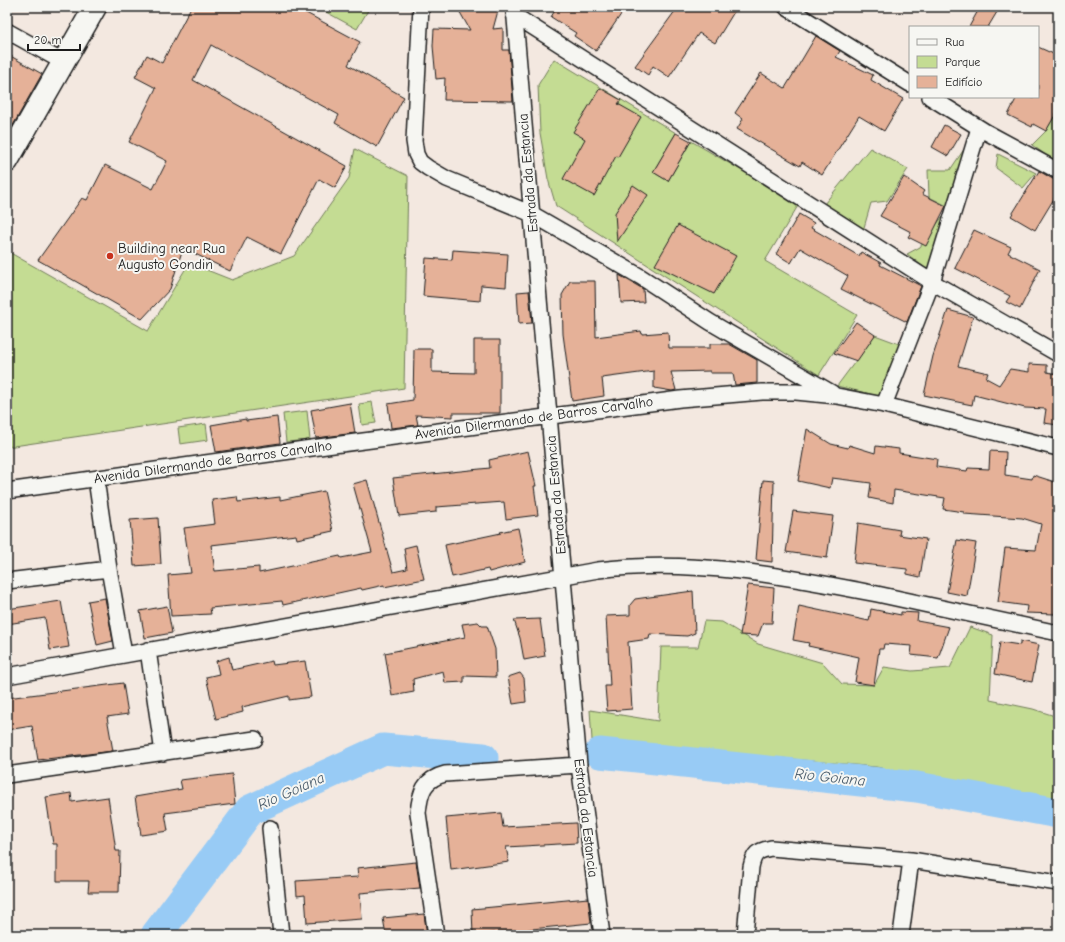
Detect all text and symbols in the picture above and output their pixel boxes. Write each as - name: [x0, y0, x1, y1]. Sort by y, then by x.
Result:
- scale bar: [28, 26, 80, 52]
- legend: [909, 26, 1039, 98]
- text: 20 m: [34, 33, 62, 47]
- text: Rua: [945, 35, 964, 49]
- text: Parque: [945, 55, 980, 69]
- text: Edifício: [945, 75, 982, 89]
- street label: Estrada da Estancia: [514, 113, 542, 233]
- place label: Building near Rua Augusto Gondin: [118, 240, 225, 273]
- marker: Building near Rua Augusto Gondin: [105, 251, 115, 261]
- street label: Avenida Dilermando de Barros Carvalho: [414, 393, 654, 443]
- street label: Estrada da Estancia: [542, 435, 570, 555]
- street label: Avenida Dilermando de Barros Carvalho: [93, 437, 333, 487]
- street label: Estrada da Estancia: [570, 758, 602, 878]
- water label: Rio Goiana: [794, 764, 867, 790]
- water label: Rio Goiana: [255, 768, 327, 814]

